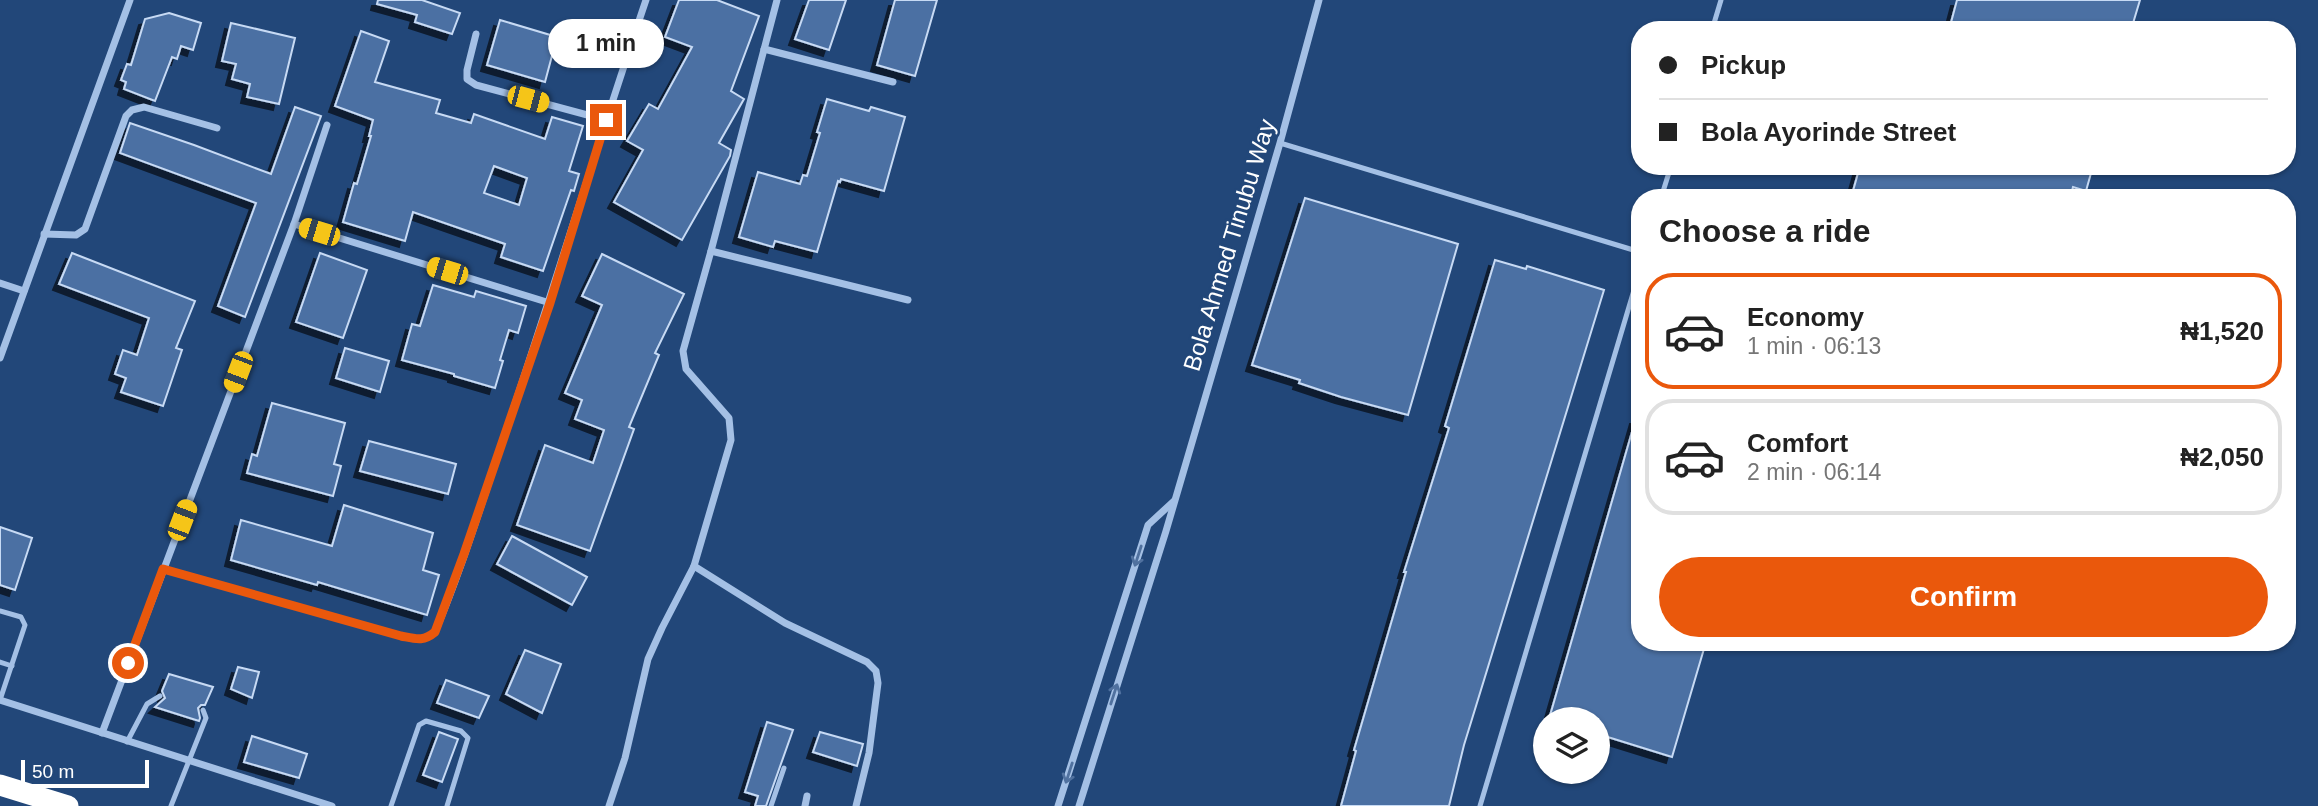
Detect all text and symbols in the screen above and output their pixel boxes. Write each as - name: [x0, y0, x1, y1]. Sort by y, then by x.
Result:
- callout: 1 min: [548, 18, 664, 68]
- text: 1 min: [576, 30, 636, 56]
- text: Pickup: [1701, 50, 1786, 80]
- car: [505, 83, 552, 115]
- route end: [590, 104, 622, 136]
- street label: Bola Ahmed Tinubu Way: [1178, 116, 1280, 374]
- text: Bola Ayorinde Street: [1701, 117, 1956, 147]
- text: Choose a ride: [1659, 213, 1871, 249]
- car: [296, 216, 343, 248]
- car: [424, 255, 471, 287]
- icon: car: [1663, 300, 1726, 363]
- text: Economy: [1747, 302, 1864, 332]
- text: ₦1,520: [2180, 316, 2264, 346]
- text: 1 min · 06:13: [1747, 333, 1881, 359]
- car: [221, 349, 256, 395]
- icon: car: [1663, 426, 1726, 489]
- text: Comfort: [1747, 428, 1848, 458]
- text: ₦2,050: [2180, 442, 2264, 472]
- text: 2 min · 06:14: [1747, 459, 1881, 485]
- car: [165, 497, 200, 543]
- one-way arrow: [1131, 545, 1144, 567]
- button: Confirm: [1659, 557, 2268, 637]
- route start: [112, 647, 144, 679]
- one-way arrow: [1109, 683, 1122, 705]
- map controls: [1533, 707, 1610, 784]
- button: layers: [1533, 707, 1610, 784]
- scale bar: [21, 757, 149, 789]
- text: 50 m: [32, 761, 74, 782]
- one-way arrow: [1062, 761, 1074, 783]

